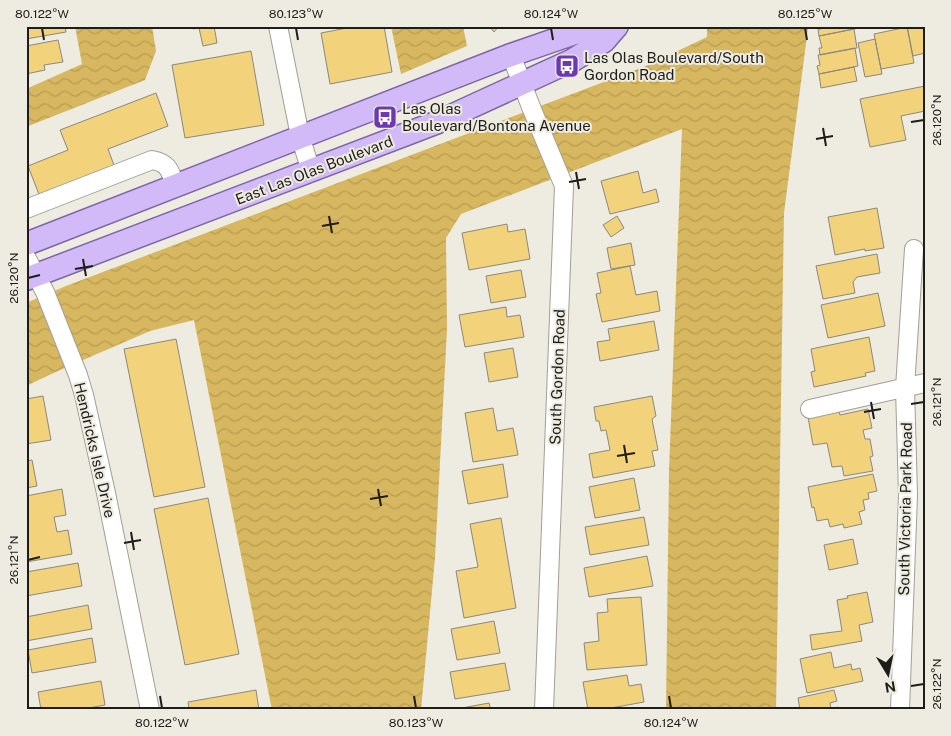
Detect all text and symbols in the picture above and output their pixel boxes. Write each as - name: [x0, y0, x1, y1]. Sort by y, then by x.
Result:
- text: 80.122°W: [15, 7, 70, 21]
- text: 80.123°W: [269, 7, 324, 21]
- text: 80.124°W: [524, 7, 579, 21]
- text: 80.125°W: [778, 7, 833, 21]
- place label: Las Olas Boulevard/South Gordon Road: [584, 49, 764, 83]
- bus stop icon: Las Olas Boulevard/South Gordon Road: [554, 53, 580, 79]
- text: 26.120°N: [930, 94, 944, 146]
- place label: Las Olas Boulevard/Bontona Avenue: [402, 100, 591, 134]
- bus stop icon: Las Olas Boulevard/Bontona Avenue: [372, 104, 398, 130]
- street label: East Las Olas Boulevard: [233, 132, 395, 208]
- text: 26.120°N: [7, 252, 21, 304]
- street label: South Gordon Road: [546, 309, 568, 445]
- text: 26.121°N: [930, 378, 944, 426]
- street label: Hendricks Isle Drive: [71, 381, 119, 519]
- street label: South Victoria Park Road: [895, 422, 915, 596]
- text: 26.121°N: [7, 536, 21, 584]
- north arrow: [864, 648, 914, 698]
- text: 26.122°N: [930, 658, 944, 710]
- text: N: [883, 678, 897, 696]
- text: 80.122°W: [135, 716, 190, 730]
- text: 80.123°W: [389, 716, 444, 730]
- text: 80.124°W: [644, 716, 699, 730]

